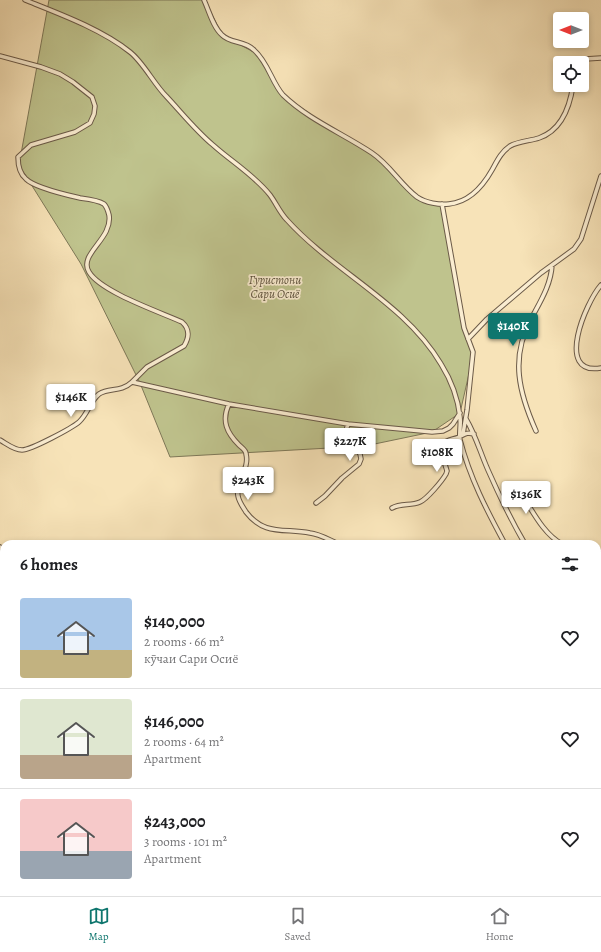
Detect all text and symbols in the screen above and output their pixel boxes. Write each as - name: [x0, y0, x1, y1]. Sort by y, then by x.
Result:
- north arrow: [553, 12, 589, 48]
- map controls: [553, 12, 589, 92]
- button: locate: [553, 56, 589, 92]
- park label: Гуристони Сари Осиё: [249, 272, 301, 302]
- pin: $140K: [485, 313, 541, 347]
- text: $140K: [497, 317, 529, 334]
- pin: $146K: [43, 384, 99, 418]
- text: $146K: [55, 388, 87, 405]
- pin: $227K: [322, 428, 378, 462]
- text: $227K: [334, 432, 366, 449]
- pin: $108K: [409, 439, 465, 473]
- text: $108K: [421, 443, 453, 460]
- pin: $243K: [220, 467, 276, 501]
- text: $243K: [232, 471, 264, 488]
- pin: $136K: [498, 481, 554, 515]
- text: $136K: [511, 485, 541, 502]
- text: 6 homes: [20, 553, 78, 576]
- icon: filters: [559, 553, 581, 575]
- text: $140,000: [144, 610, 205, 633]
- icon: home: [52, 614, 100, 662]
- icon: heart: [559, 627, 581, 649]
- text: 2 rooms · 66 m²: [144, 633, 224, 650]
- text: кӯчаи Сари Осиё: [144, 650, 238, 667]
- text: $146,000: [144, 710, 204, 733]
- icon: home: [52, 715, 100, 763]
- icon: heart: [559, 728, 581, 750]
- text: 2 rooms · 64 m²: [144, 733, 224, 750]
- text: Apartment: [144, 750, 202, 767]
- text: $243,000: [144, 810, 206, 833]
- icon: home: [52, 815, 100, 863]
- icon: heart: [559, 828, 581, 850]
- text: 3 rooms · 101 m²: [144, 833, 227, 850]
- text: Apartment: [144, 850, 202, 867]
- tab: Map: [88, 905, 110, 944]
- tab: Saved: [285, 905, 311, 944]
- tab: Home: [486, 905, 513, 944]

